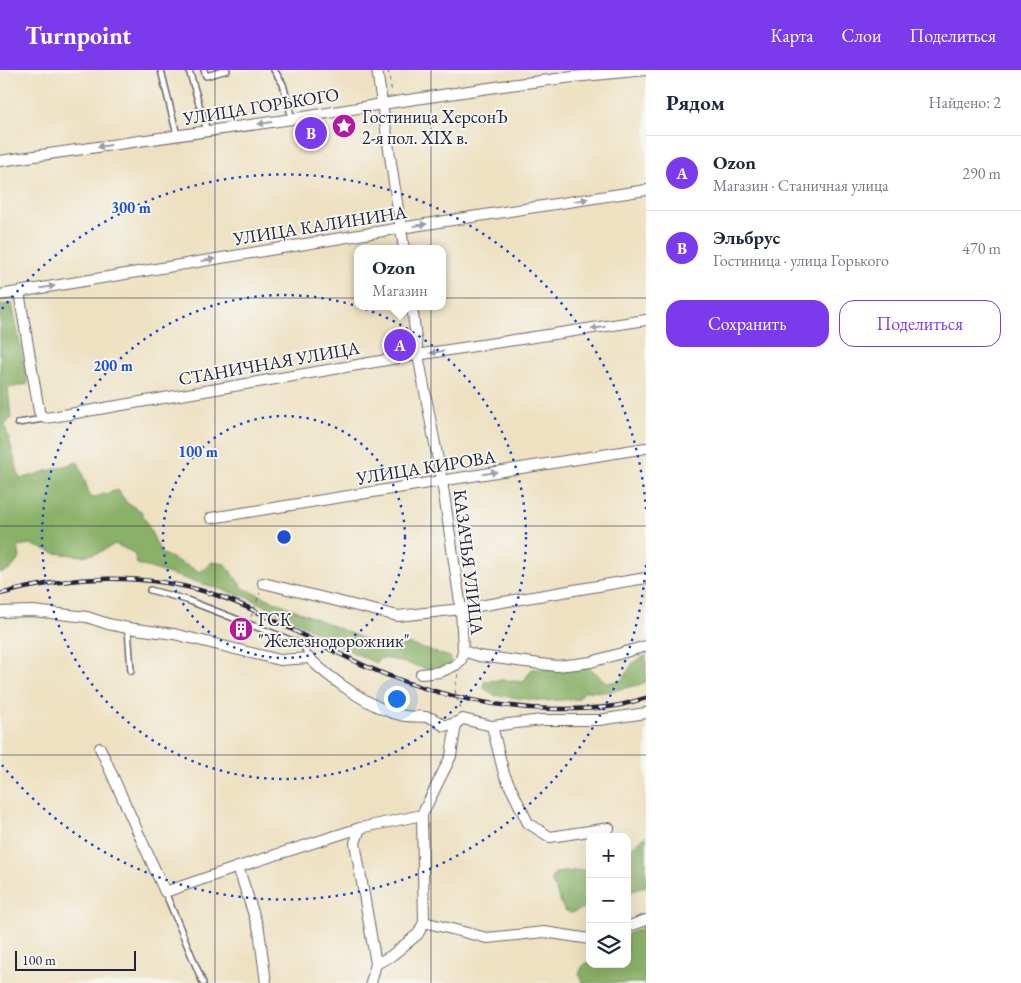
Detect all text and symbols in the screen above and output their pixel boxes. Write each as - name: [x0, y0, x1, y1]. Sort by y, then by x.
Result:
- text: Turnpoint: [25, 20, 131, 51]
- text: Карта: [771, 24, 814, 47]
- text: Слои: [842, 24, 881, 47]
- text: Поделиться: [909, 24, 996, 47]
- street label: УЛИЦА ГОРЬКОГО: [180, 82, 341, 130]
- text: Рядом: [666, 89, 725, 116]
- text: Найдено: 2: [929, 92, 1001, 113]
- place label: Гостиница ХерсонЪ 2-я пол. XIX в.: [362, 105, 508, 149]
- place icon: Гостиница ХерсонЪ 2-я пол. XIX в.: [331, 113, 357, 139]
- pin: B: [295, 114, 327, 152]
- one-way arrow: [256, 119, 272, 127]
- one-way arrow: [95, 142, 111, 150]
- text: Ozon: [713, 150, 756, 175]
- text: A: [676, 163, 688, 184]
- text: 290 m: [962, 163, 1001, 184]
- text: Магазин · Станичная улица: [713, 175, 889, 196]
- one-way arrow: [573, 196, 589, 204]
- text: 300 m: [111, 198, 151, 217]
- street label: УЛИЦА КАЛИНИНА: [231, 200, 409, 250]
- one-way arrow: [413, 221, 429, 229]
- text: Эльбрус: [713, 225, 780, 250]
- text: B: [677, 238, 687, 259]
- text: 470 m: [962, 238, 1001, 259]
- popup: [354, 245, 446, 310]
- text: Гостиница · улица Горького: [713, 250, 889, 271]
- text: Ozon: [372, 255, 415, 280]
- one-way arrow: [201, 256, 217, 264]
- text: Магазин: [372, 280, 428, 301]
- one-way arrow: [40, 283, 56, 291]
- button: Сохранить: [666, 300, 829, 347]
- button: Поделиться: [839, 300, 1001, 347]
- one-way arrow: [589, 324, 605, 332]
- pin: A: [384, 326, 416, 364]
- street label: СТАНИЧНАЯ УЛИЦА: [177, 336, 362, 390]
- one-way arrow: [429, 348, 445, 356]
- text: 200 m: [93, 356, 133, 375]
- text: 100 m: [178, 442, 218, 461]
- street label: УЛИЦА КИРОВА: [354, 445, 498, 490]
- one-way arrow: [482, 468, 498, 476]
- street label: КАЗАЧЬЯ УЛИЦА: [449, 488, 489, 636]
- centre of rings: [275, 528, 293, 546]
- place label: ГСК "Железнодорожник": [258, 608, 410, 652]
- building icon: ГСК "Железнодорожник": [228, 616, 254, 642]
- your location: [384, 686, 410, 712]
- map controls: [586, 833, 631, 968]
- button: +: [586, 833, 631, 878]
- button: −: [586, 878, 631, 923]
- button: layers: [586, 923, 631, 968]
- scale bar: [15, 948, 136, 971]
- text: 100 m: [22, 951, 56, 969]

